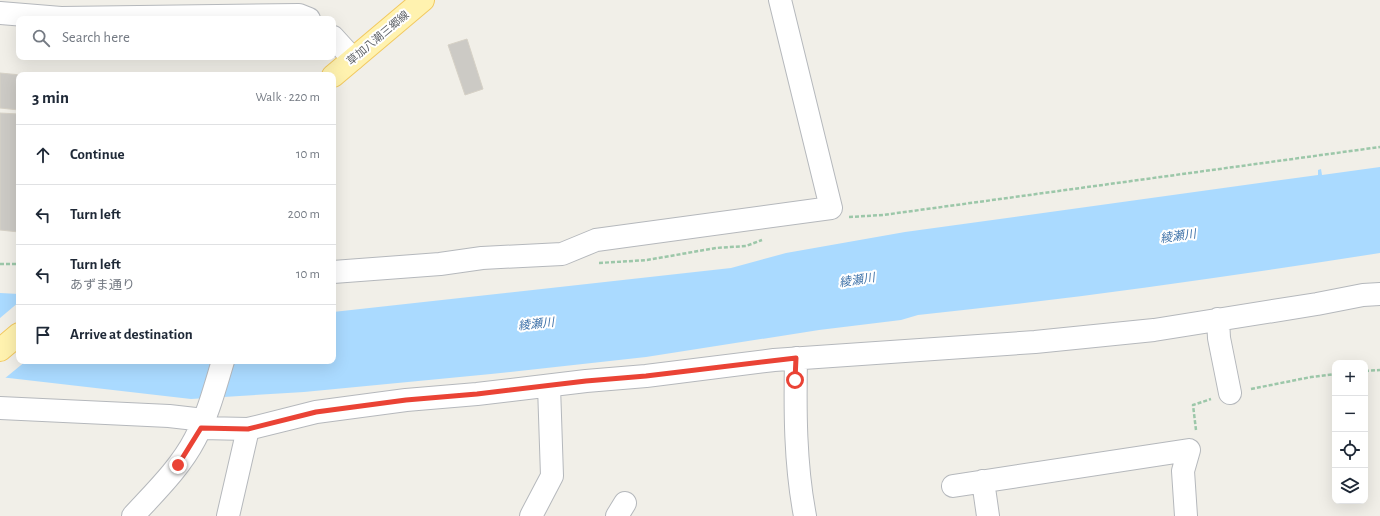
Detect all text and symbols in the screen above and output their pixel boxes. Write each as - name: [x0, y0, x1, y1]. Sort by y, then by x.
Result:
- street label: 草加八潮三郷線: [344, 8, 411, 67]
- search box: [16, 16, 336, 60]
- icon: search: [30, 27, 52, 49]
- text: Search here: [62, 30, 130, 45]
- text: 3 min: [32, 89, 69, 106]
- text: Walk · 220 m: [255, 91, 320, 104]
- icon: ahead: [32, 144, 54, 166]
- text: Continue: [70, 147, 125, 162]
- text: 10 m: [296, 148, 320, 161]
- icon: left: [32, 204, 54, 226]
- text: Turn left: [70, 207, 121, 222]
- text: 200 m: [288, 208, 320, 221]
- water label: 綾瀬川: [1159, 226, 1199, 244]
- text: Turn left: [70, 257, 121, 272]
- icon: left: [32, 264, 54, 286]
- text: 10 m: [296, 268, 320, 281]
- water label: 綾瀬川: [838, 270, 878, 289]
- text: あずま通り: [70, 279, 135, 292]
- water label: 綾瀬川: [517, 315, 557, 332]
- icon: arrive: [32, 324, 54, 346]
- text: Arrive at destination: [70, 327, 193, 342]
- map controls: [1332, 360, 1368, 504]
- button: +: [1332, 360, 1368, 396]
- route start: [786, 371, 804, 389]
- button: −: [1332, 396, 1368, 432]
- button: locate: [1332, 432, 1368, 468]
- route end: [169, 456, 187, 474]
- button: layers: [1332, 468, 1368, 504]

